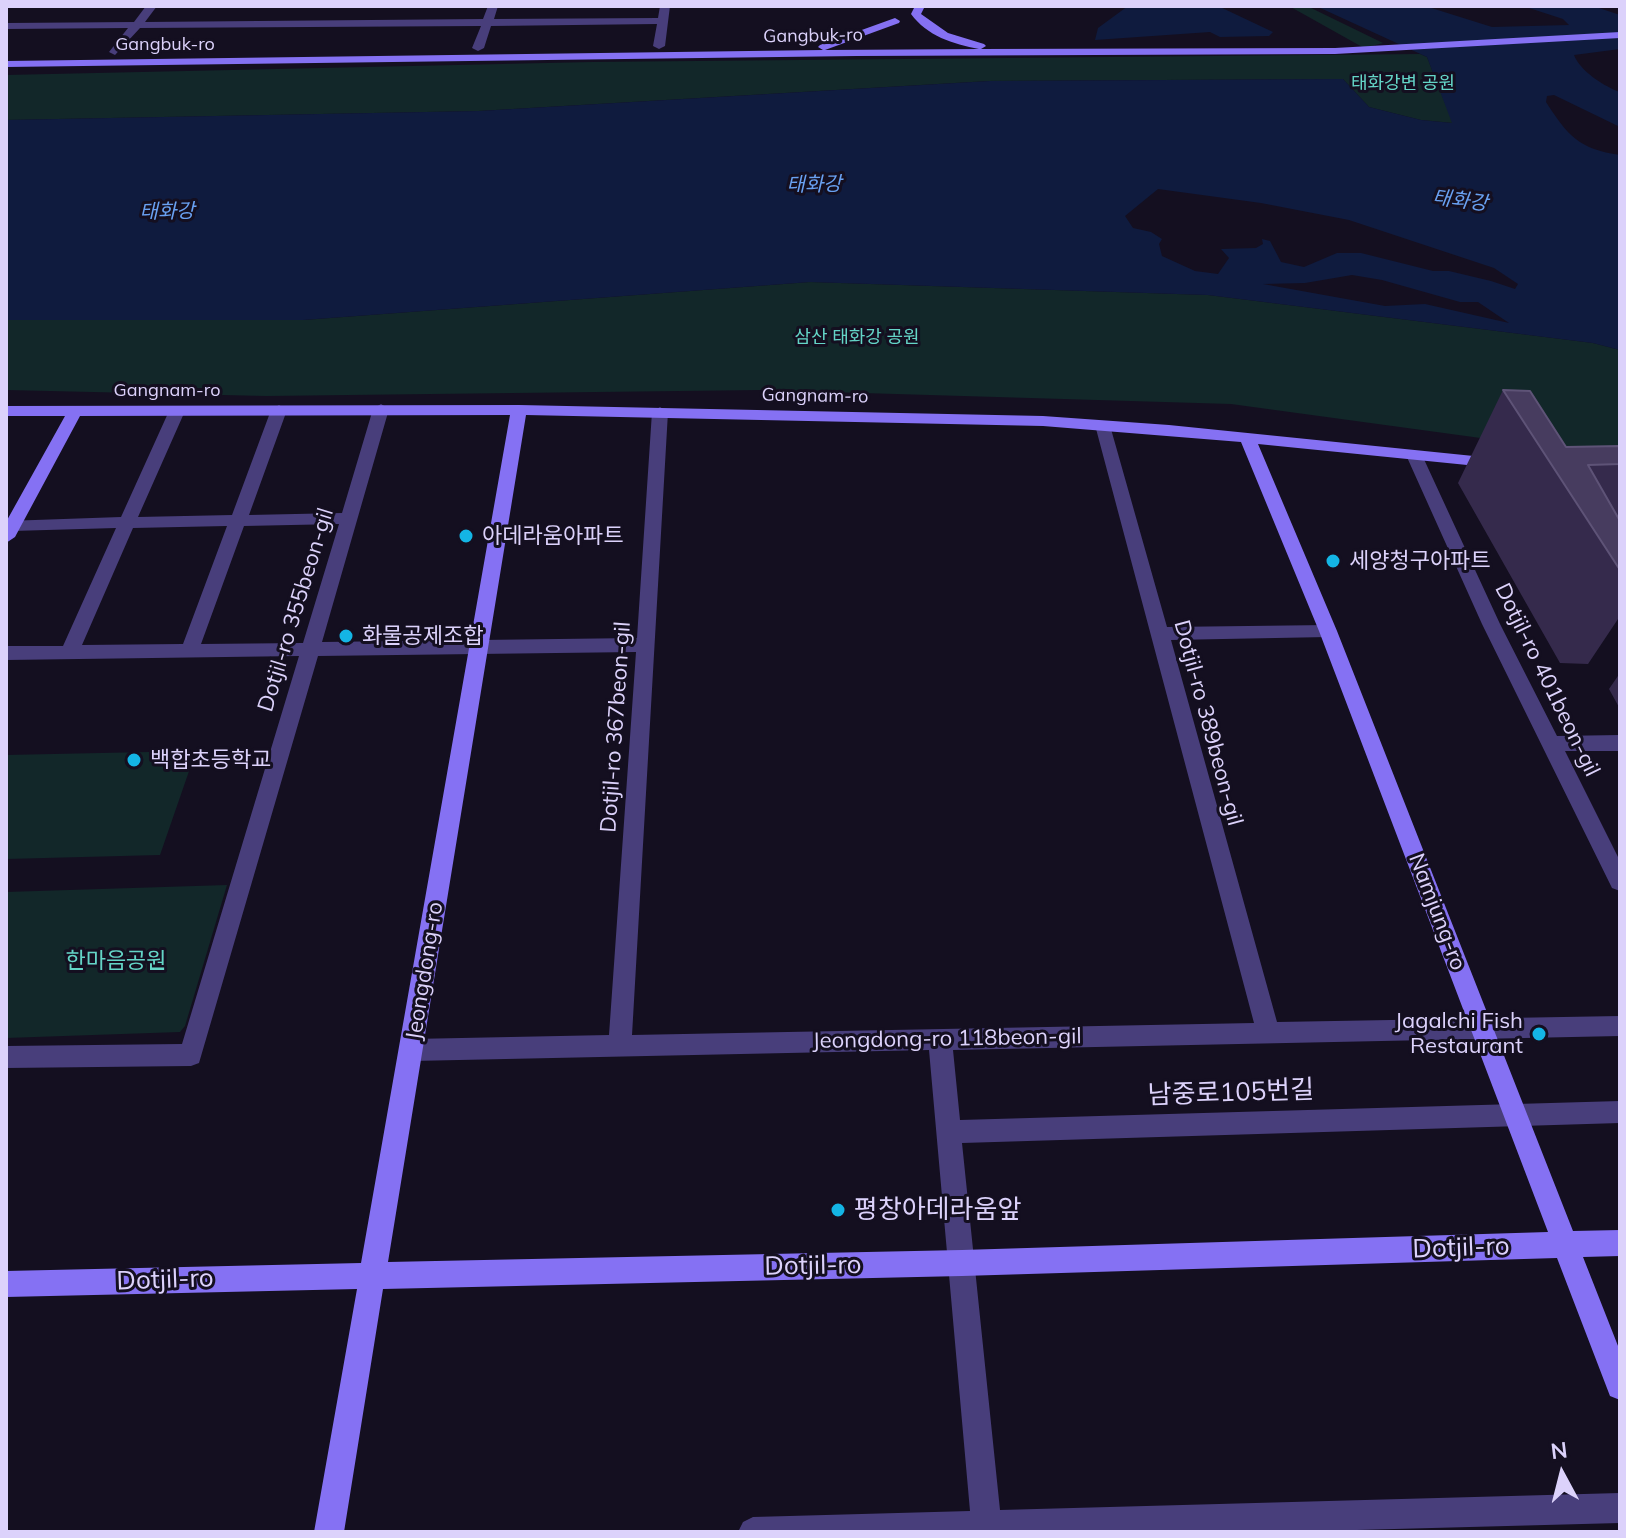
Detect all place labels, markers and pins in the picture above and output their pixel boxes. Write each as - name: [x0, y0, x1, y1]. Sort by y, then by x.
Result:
- place label: 아데라움아파트: [482, 523, 624, 549]
- marker: 아데라움아파트: [457, 527, 475, 545]
- place label: 세양청구아파트: [1349, 548, 1491, 574]
- marker: 세양청구아파트: [1324, 552, 1342, 570]
- place label: 화물공제조합: [362, 623, 483, 649]
- marker: 화물공제조합: [337, 627, 355, 645]
- place label: 백합초등학교: [150, 747, 271, 773]
- marker: 백합초등학교: [125, 751, 143, 769]
- place label: Jagalchi Fish Restaurant: [1395, 1008, 1523, 1060]
- marker: Jagalchi Fish Restaurant: [1530, 1025, 1548, 1043]
- place label: 평창아데라움앞: [854, 1194, 1021, 1226]
- marker: 평창아데라움앞: [829, 1201, 847, 1219]

